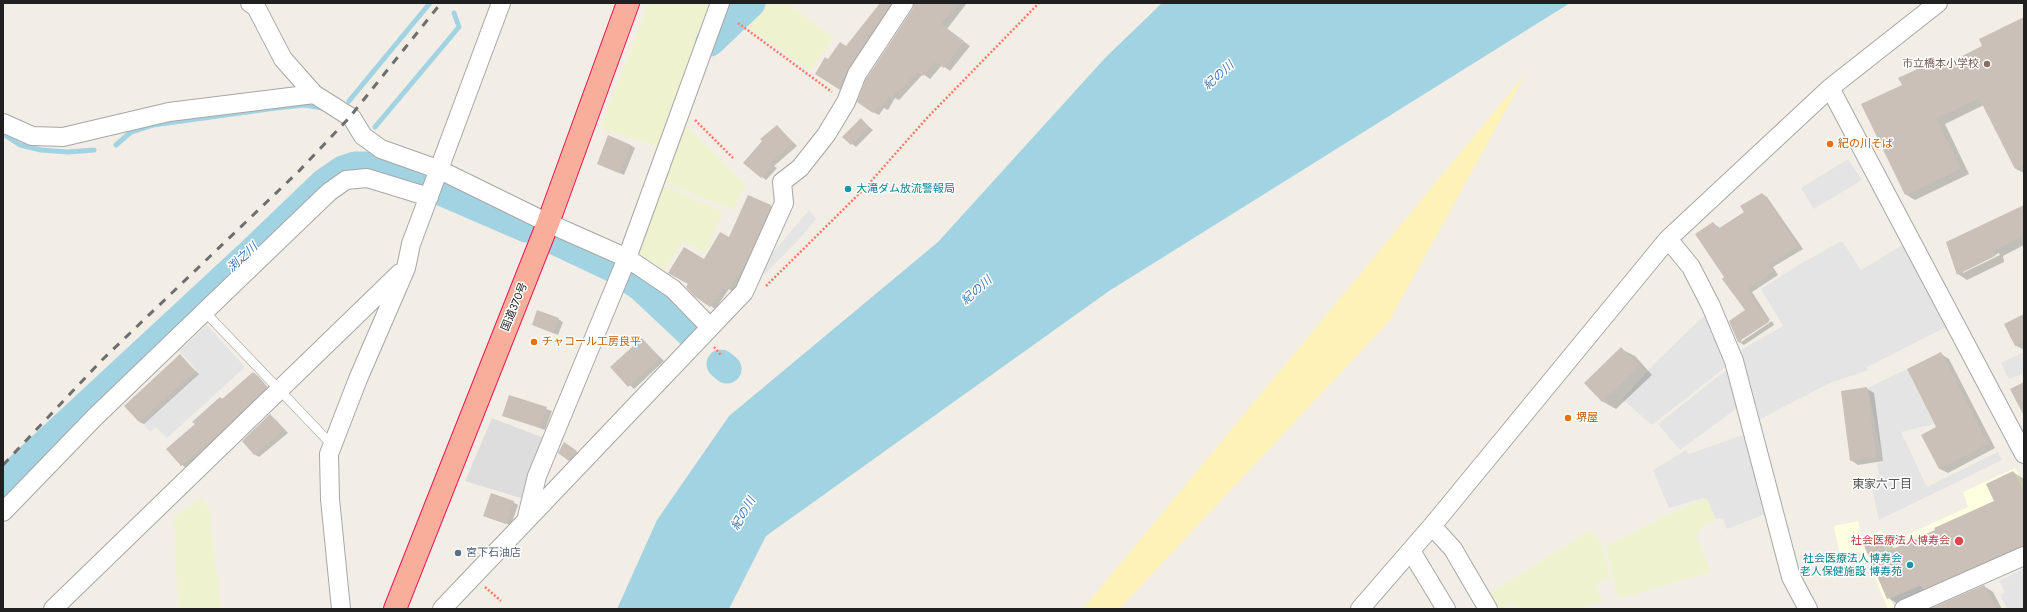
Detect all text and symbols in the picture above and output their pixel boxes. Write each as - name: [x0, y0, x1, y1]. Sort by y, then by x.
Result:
- place label: 市立橋本小学校: [1902, 57, 1979, 71]
- water label: 紀の川: [1201, 59, 1237, 93]
- marker: 市立橋本小学校: [1982, 59, 1992, 69]
- place label: 紀の川そば: [1838, 137, 1893, 151]
- marker: 紀の川そば: [1825, 139, 1835, 149]
- place label: 大滝ダム放流警報局: [856, 182, 955, 196]
- marker: 大滝ダム放流警報局: [843, 184, 853, 194]
- water label: 渕之川: [225, 240, 261, 276]
- water label: 紀の川: [959, 274, 995, 308]
- street label: 国道370号: [499, 281, 531, 333]
- place label: チャコール工房良平: [542, 335, 641, 349]
- marker: チャコール工房良平: [529, 337, 539, 347]
- place label: 堺屋: [1576, 411, 1598, 425]
- marker: 堺屋: [1563, 413, 1573, 423]
- district label: 東家六丁目: [1852, 478, 1912, 492]
- water label: 紀の川: [729, 495, 759, 533]
- place label: 社会医療法人博寿会: [1851, 534, 1950, 548]
- marker: 社会医療法人博寿会: [1953, 535, 1965, 547]
- place label: 宮下石油店: [466, 546, 521, 560]
- marker: 宮下石油店: [453, 548, 463, 558]
- place label: 社会医療法人博寿会 老人保健施設 博寿苑: [1800, 552, 1902, 578]
- marker: 社会医療法人博寿会 老人保健施設 博寿苑: [1905, 560, 1915, 570]

